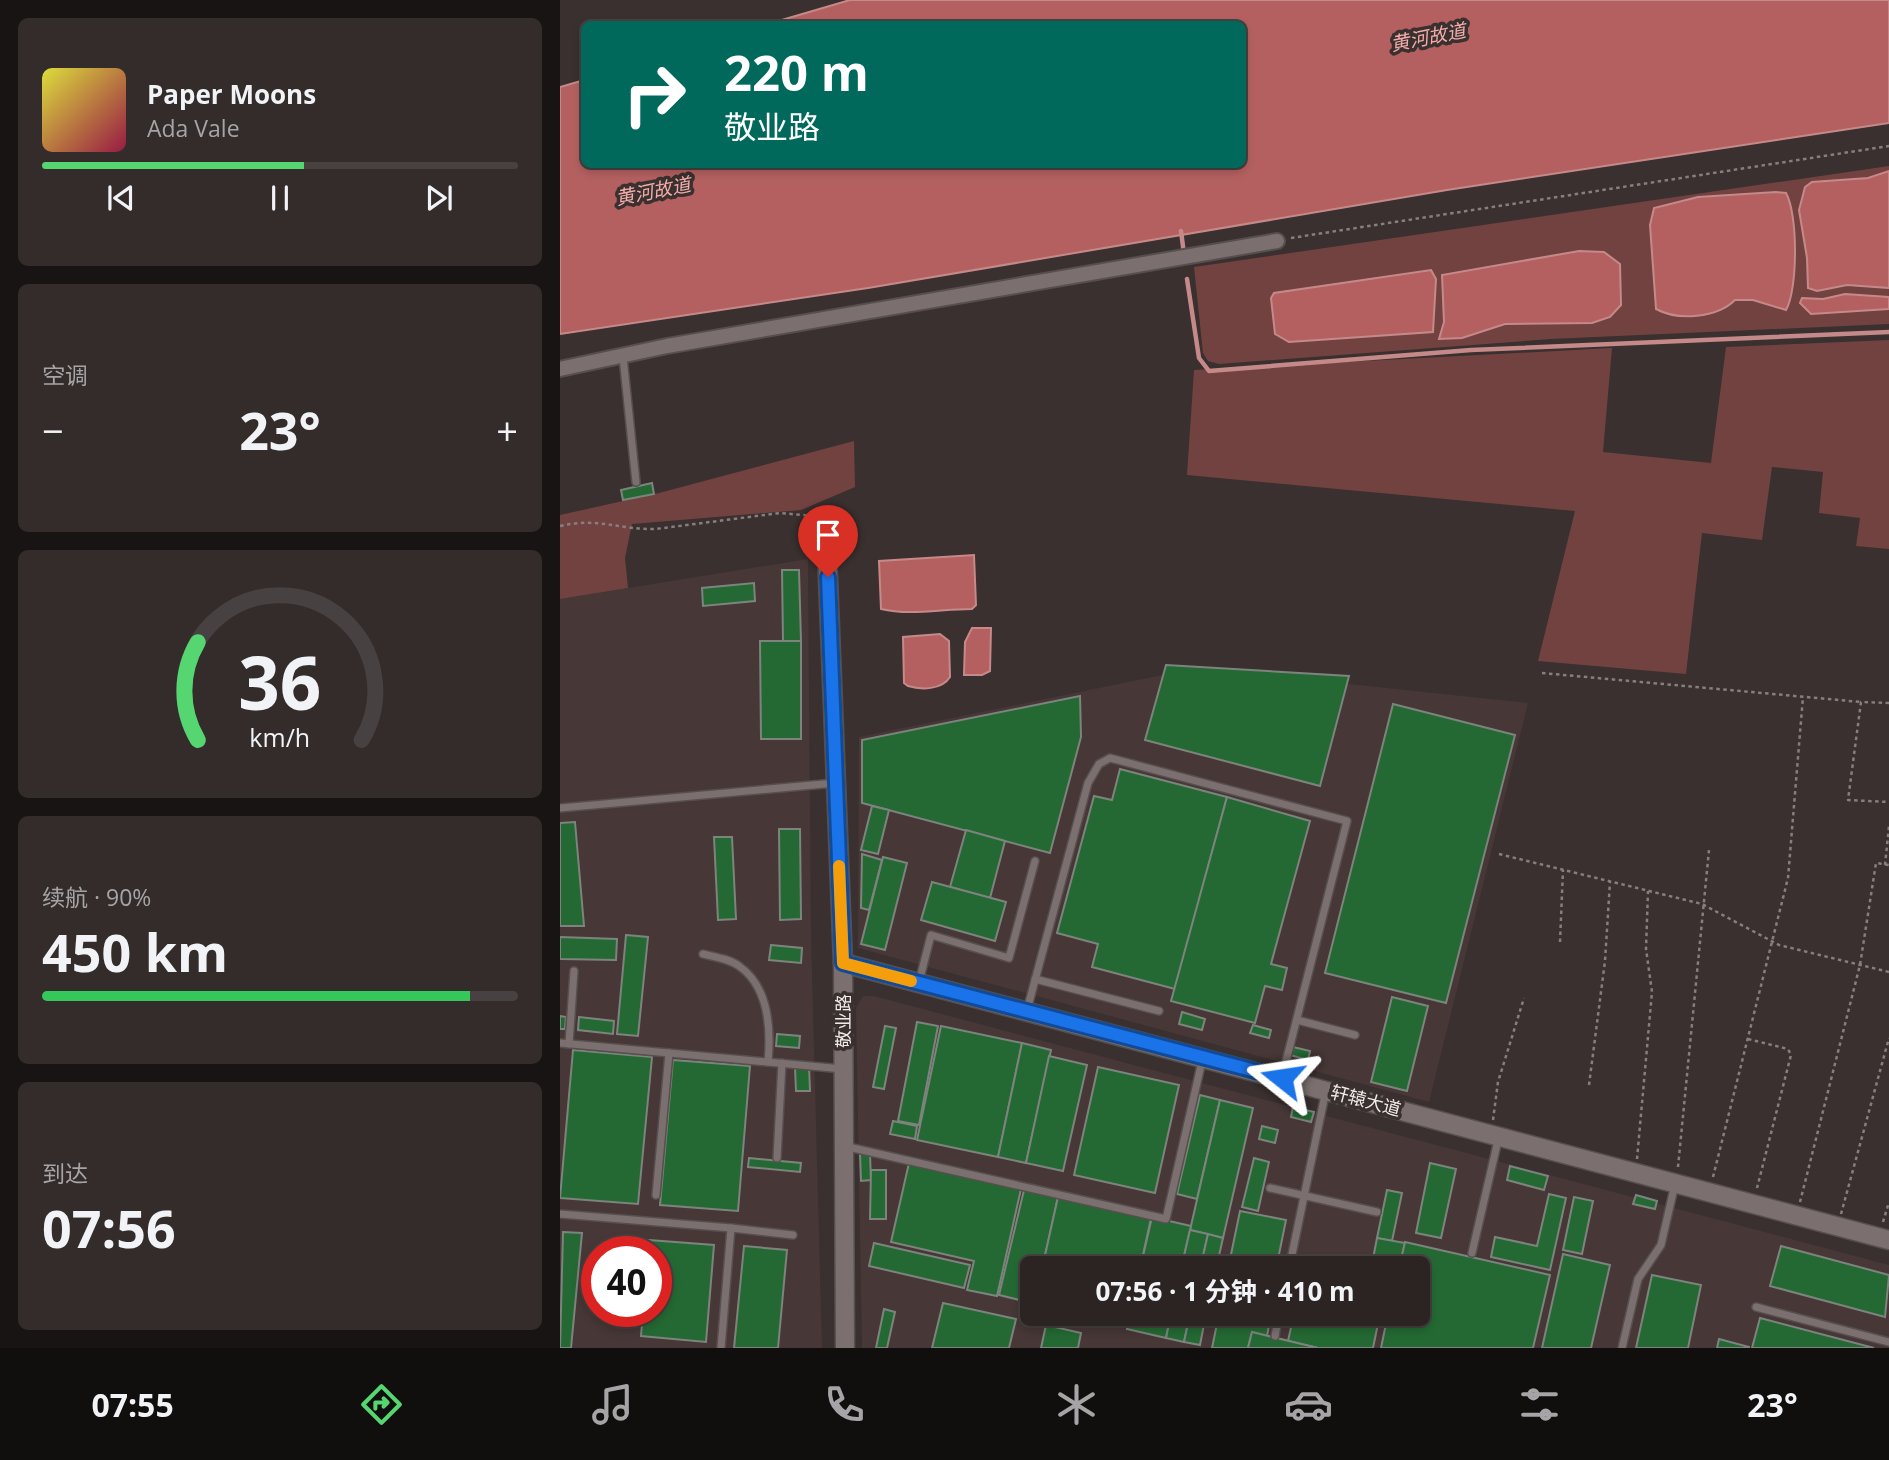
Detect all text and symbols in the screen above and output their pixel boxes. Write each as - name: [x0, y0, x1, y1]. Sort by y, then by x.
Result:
- water label: 黄河故道: [1388, 16, 1471, 57]
- text: 220 m: [724, 39, 869, 105]
- icon: right: [609, 49, 700, 140]
- text: Paper Moons: [147, 76, 316, 112]
- text: 敬业路: [724, 105, 820, 148]
- text: Ada Vale: [147, 112, 240, 144]
- water label: 黄河故道: [613, 170, 696, 211]
- icon: previous: [102, 179, 140, 217]
- icon: pause: [261, 179, 299, 217]
- icon: next: [420, 179, 458, 217]
- text: 空调: [42, 359, 88, 391]
- text: 23°: [239, 394, 321, 465]
- text: −: [42, 404, 64, 456]
- text: +: [496, 404, 518, 456]
- pin: [798, 505, 858, 577]
- icon: arrive: [809, 516, 847, 554]
- text: 36: [238, 632, 322, 731]
- text: km/h: [250, 720, 310, 754]
- text: 续航 · 90%: [42, 881, 151, 913]
- text: 450 km: [42, 916, 228, 987]
- street label: 敬业路: [831, 994, 855, 1048]
- position arrow: [1245, 1041, 1319, 1115]
- street label: 轩辕大道: [1328, 1079, 1404, 1121]
- text: 到达: [42, 1157, 88, 1189]
- text: 07:56: [42, 1192, 176, 1263]
- speed limit sign: 40: [581, 1236, 672, 1327]
- text: 07:56 · 1 分钟 · 410 m: [1095, 1273, 1355, 1309]
- icon: directions: [357, 1380, 406, 1429]
- icon: music: [588, 1380, 637, 1429]
- icon: phone: [820, 1380, 869, 1429]
- icon: climate: [1052, 1380, 1101, 1429]
- icon: car: [1284, 1380, 1333, 1429]
- icon: filters: [1515, 1380, 1564, 1429]
- text: 07:55: [91, 1383, 174, 1426]
- text: 23°: [1747, 1383, 1798, 1426]

